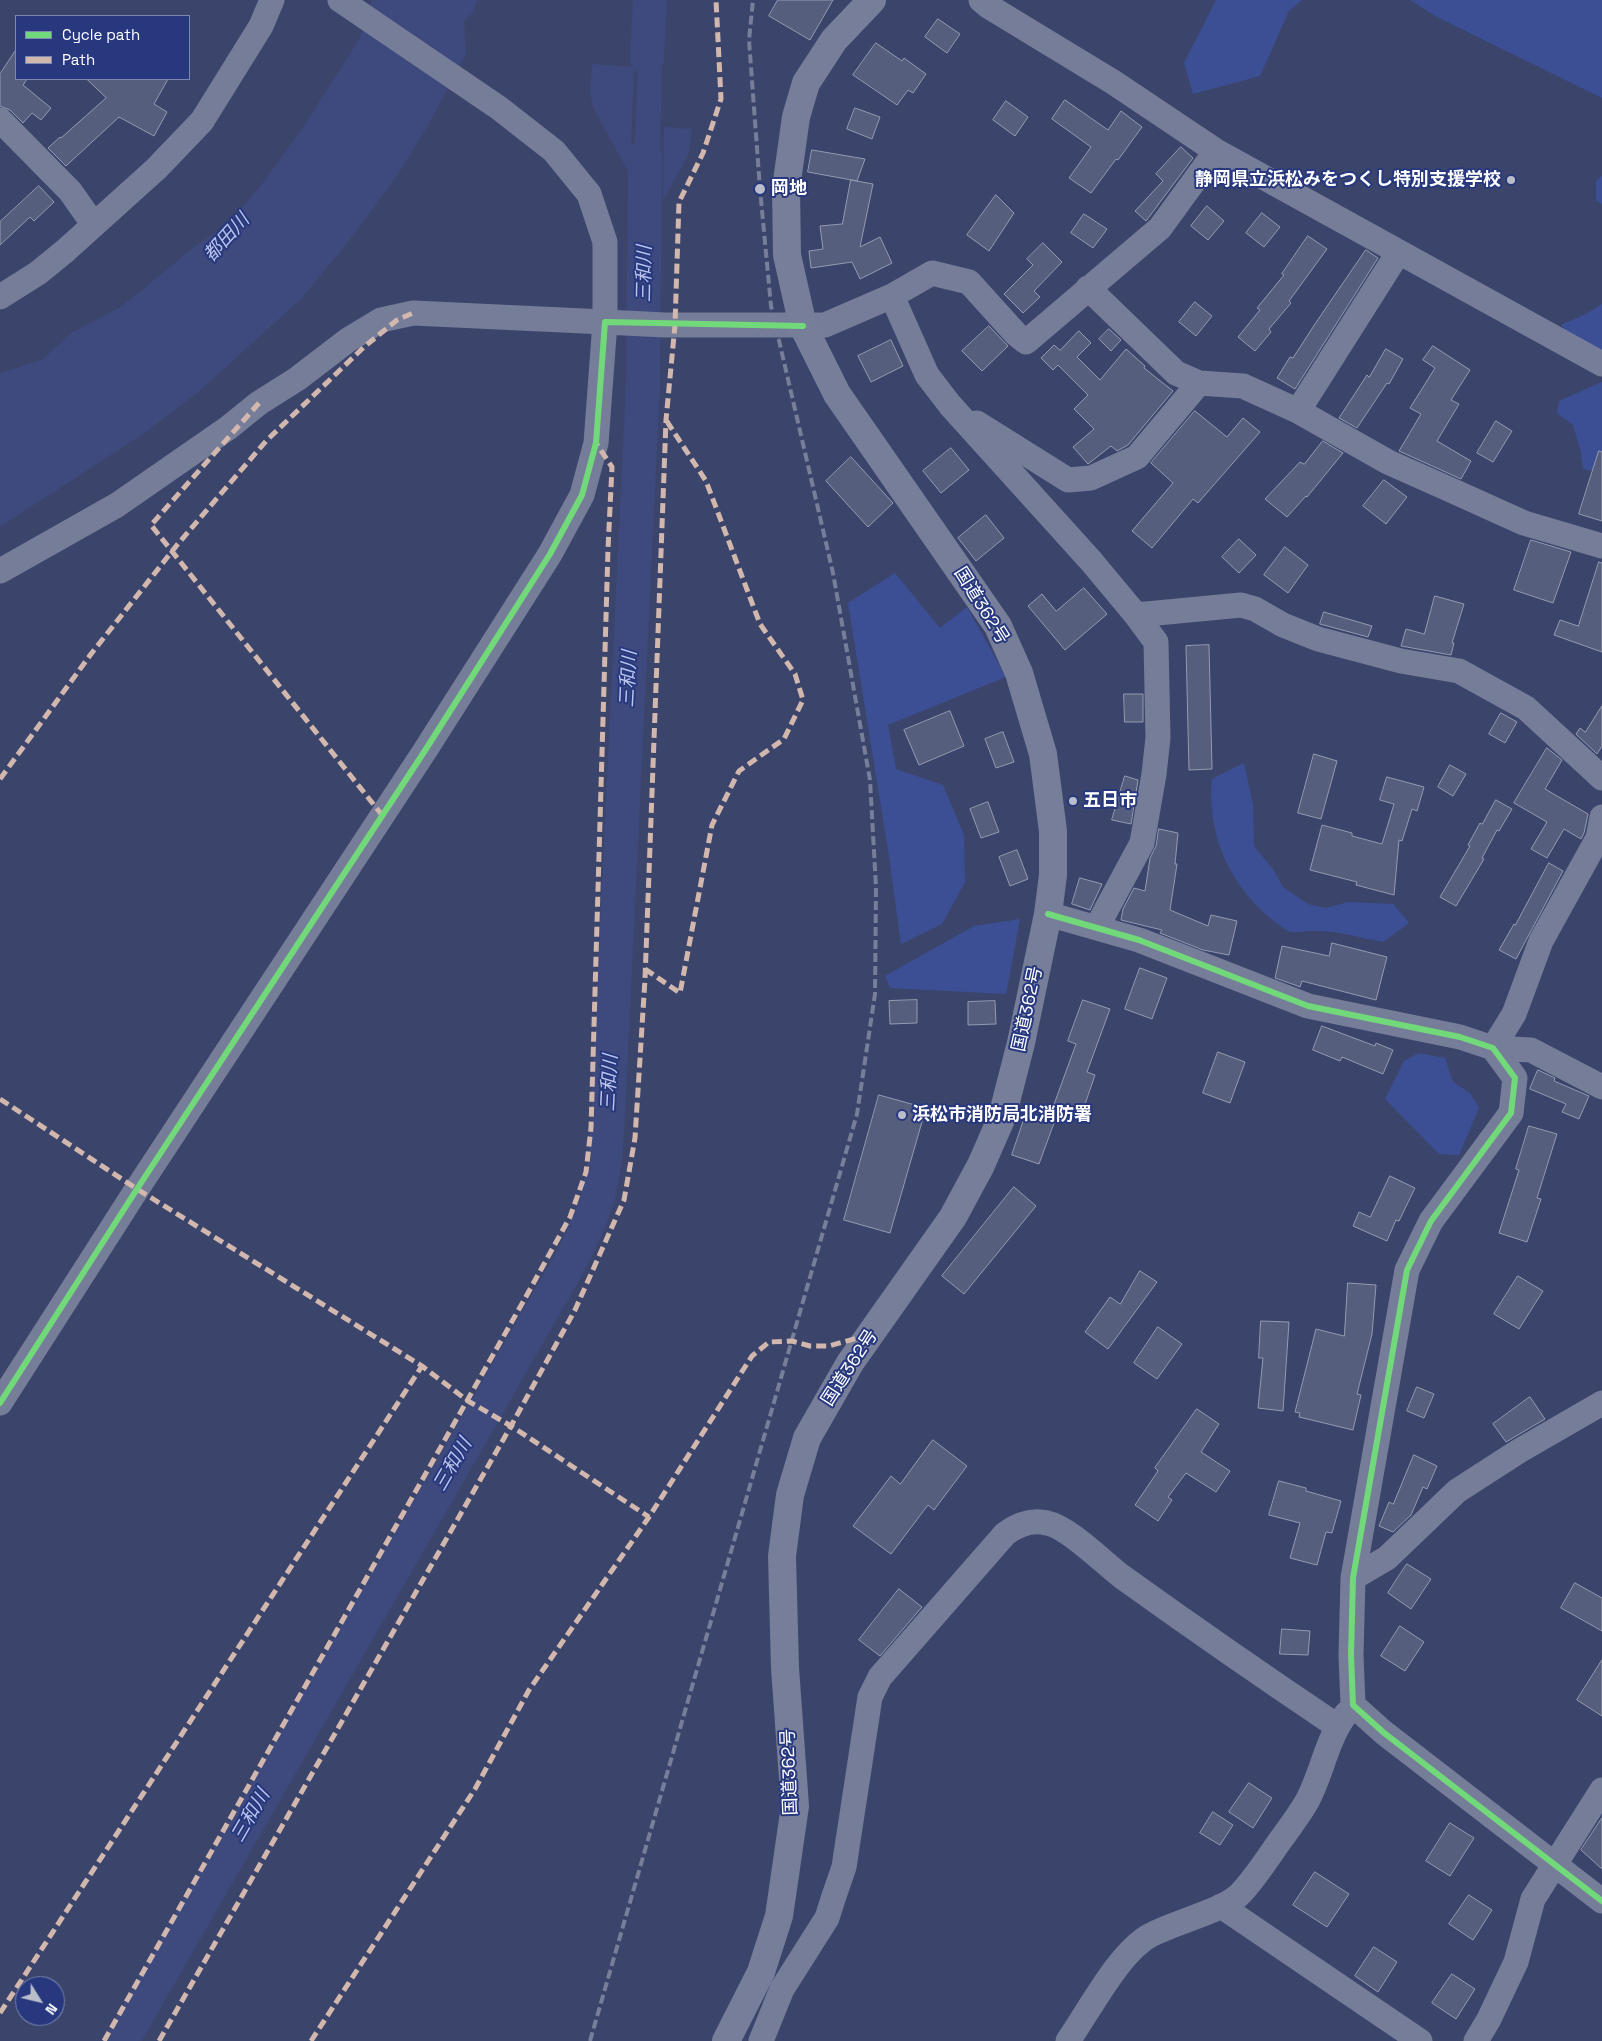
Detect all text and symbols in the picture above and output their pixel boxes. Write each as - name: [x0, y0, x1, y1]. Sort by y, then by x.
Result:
- legend: [15, 15, 190, 80]
- text: Cycle path: [62, 25, 140, 44]
- text: Path: [62, 50, 95, 69]
- place label: 静岡県立浜松みをつくし特別支援学校: [1195, 169, 1501, 191]
- marker: 静岡県立浜松みをつくし特別支援学校: [1505, 174, 1517, 186]
- place label: 岡地: [771, 178, 807, 200]
- marker: 岡地: [753, 182, 767, 196]
- water label: 都田川: [199, 209, 255, 267]
- water label: 三和川: [633, 245, 657, 303]
- street label: 国道362号: [949, 564, 1013, 648]
- water label: 三和川: [616, 650, 642, 708]
- place label: 五日市: [1083, 790, 1137, 812]
- marker: 五日市: [1067, 795, 1079, 807]
- street label: 国道362号: [1008, 964, 1048, 1054]
- water label: 三和川: [597, 1054, 623, 1112]
- place label: 浜松市消防局北消防署: [912, 1104, 1092, 1126]
- marker: 浜松市消防局北消防署: [896, 1109, 908, 1121]
- street label: 国道362号: [817, 1326, 883, 1410]
- water label: 三和川: [429, 1435, 477, 1495]
- street label: 国道362号: [778, 1728, 802, 1816]
- water label: 三和川: [227, 1786, 275, 1846]
- north arrow: [15, 1976, 65, 2026]
- text: N: [41, 2000, 61, 2018]

